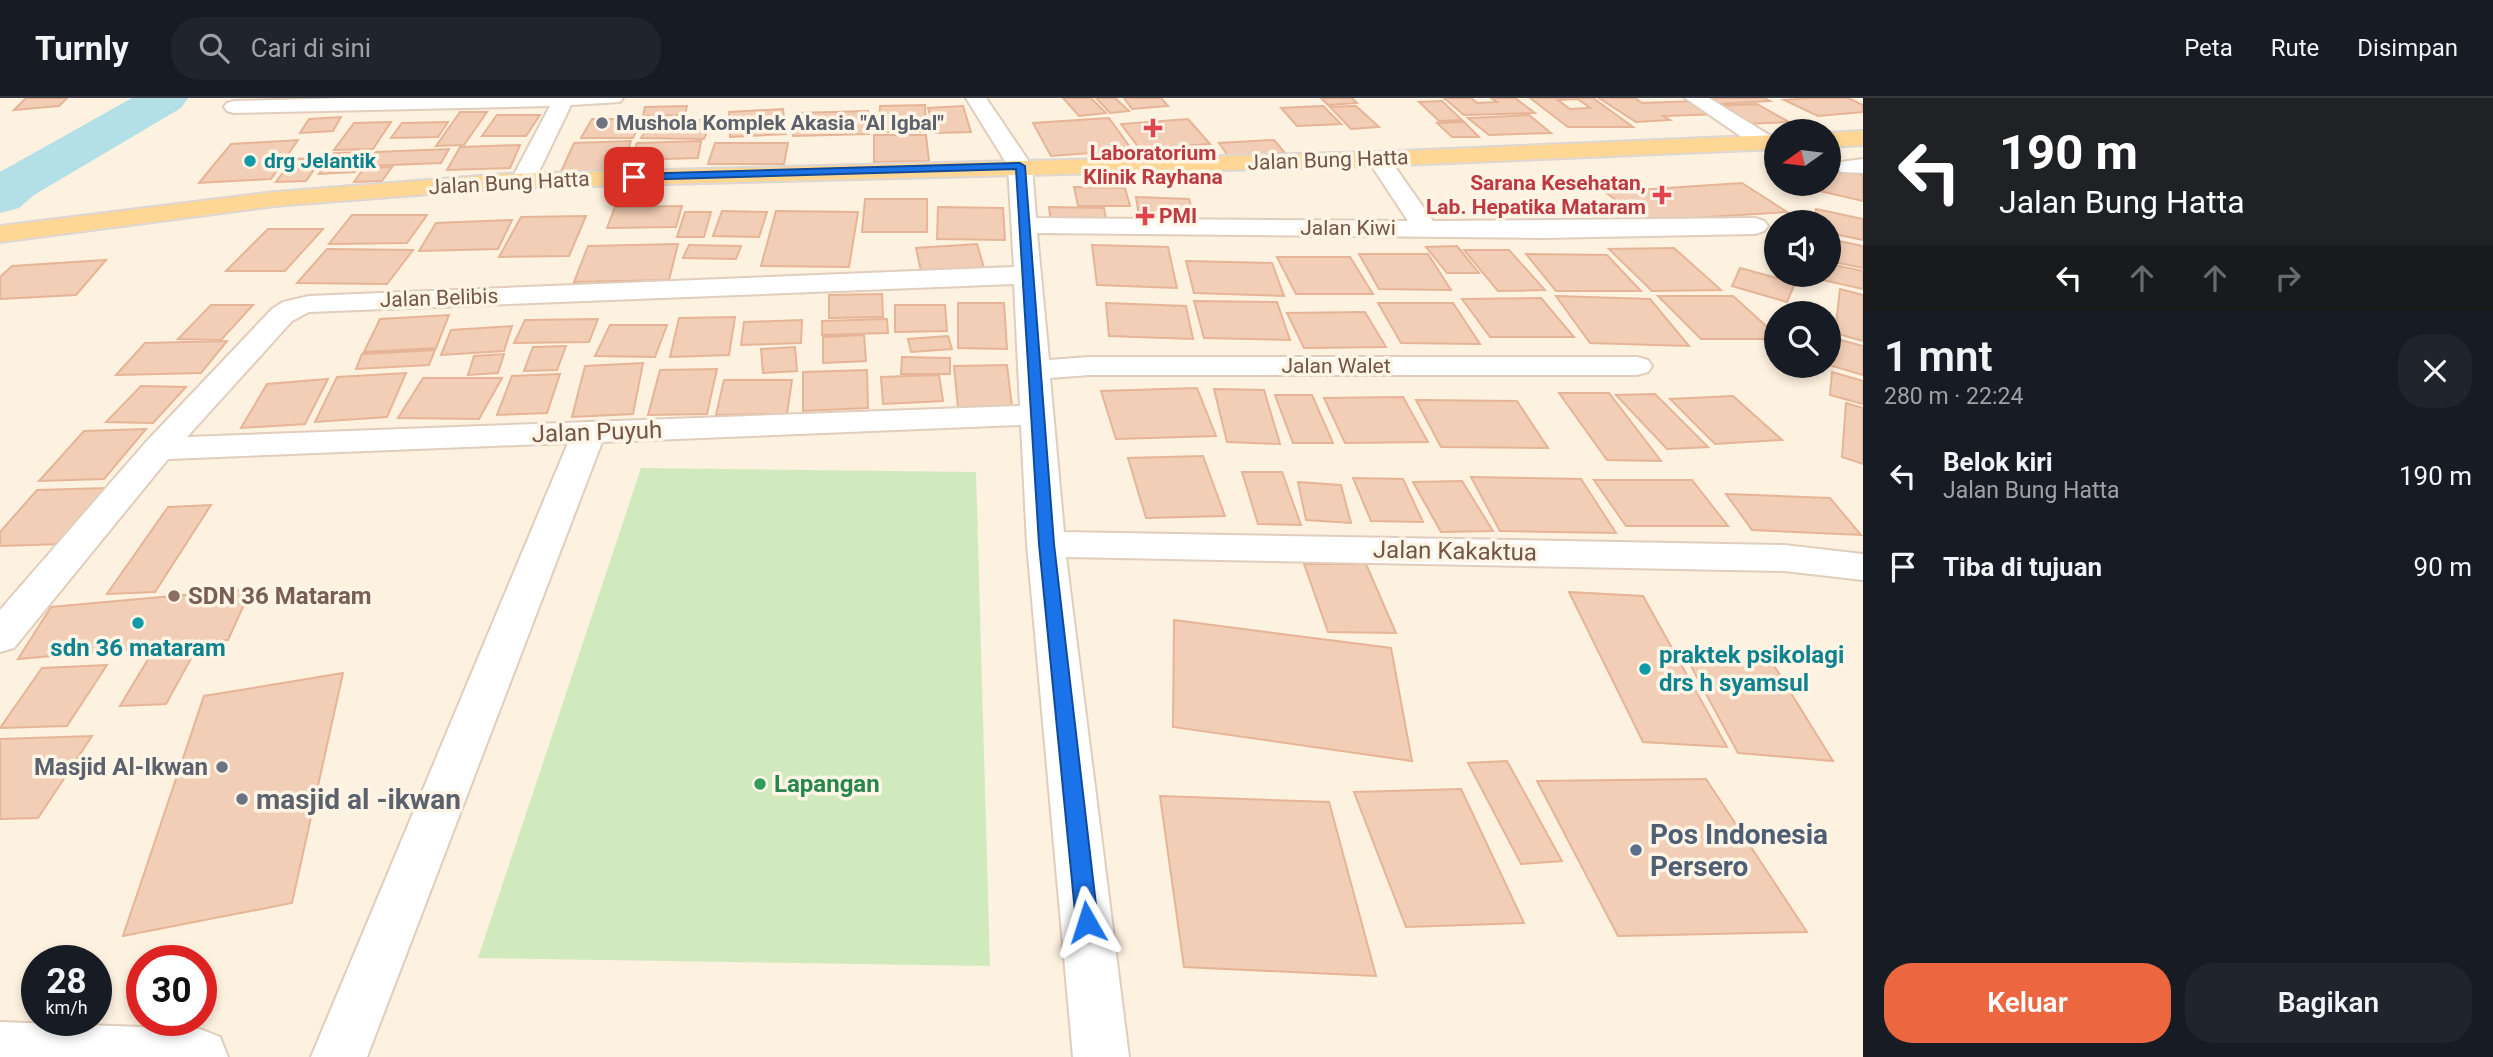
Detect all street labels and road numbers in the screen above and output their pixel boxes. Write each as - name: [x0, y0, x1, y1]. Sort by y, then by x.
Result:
- street label: Jalan Bung Hatta: [1247, 145, 1409, 175]
- street label: Jalan Bung Hatta: [428, 167, 590, 199]
- street label: Jalan Kiwi: [1300, 216, 1396, 240]
- street label: Jalan Belibis: [379, 284, 499, 312]
- street label: Jalan Walet: [1281, 354, 1391, 378]
- street label: Jalan Puyuh: [531, 416, 663, 448]
- street label: Jalan Kakaktua: [1373, 536, 1537, 566]

